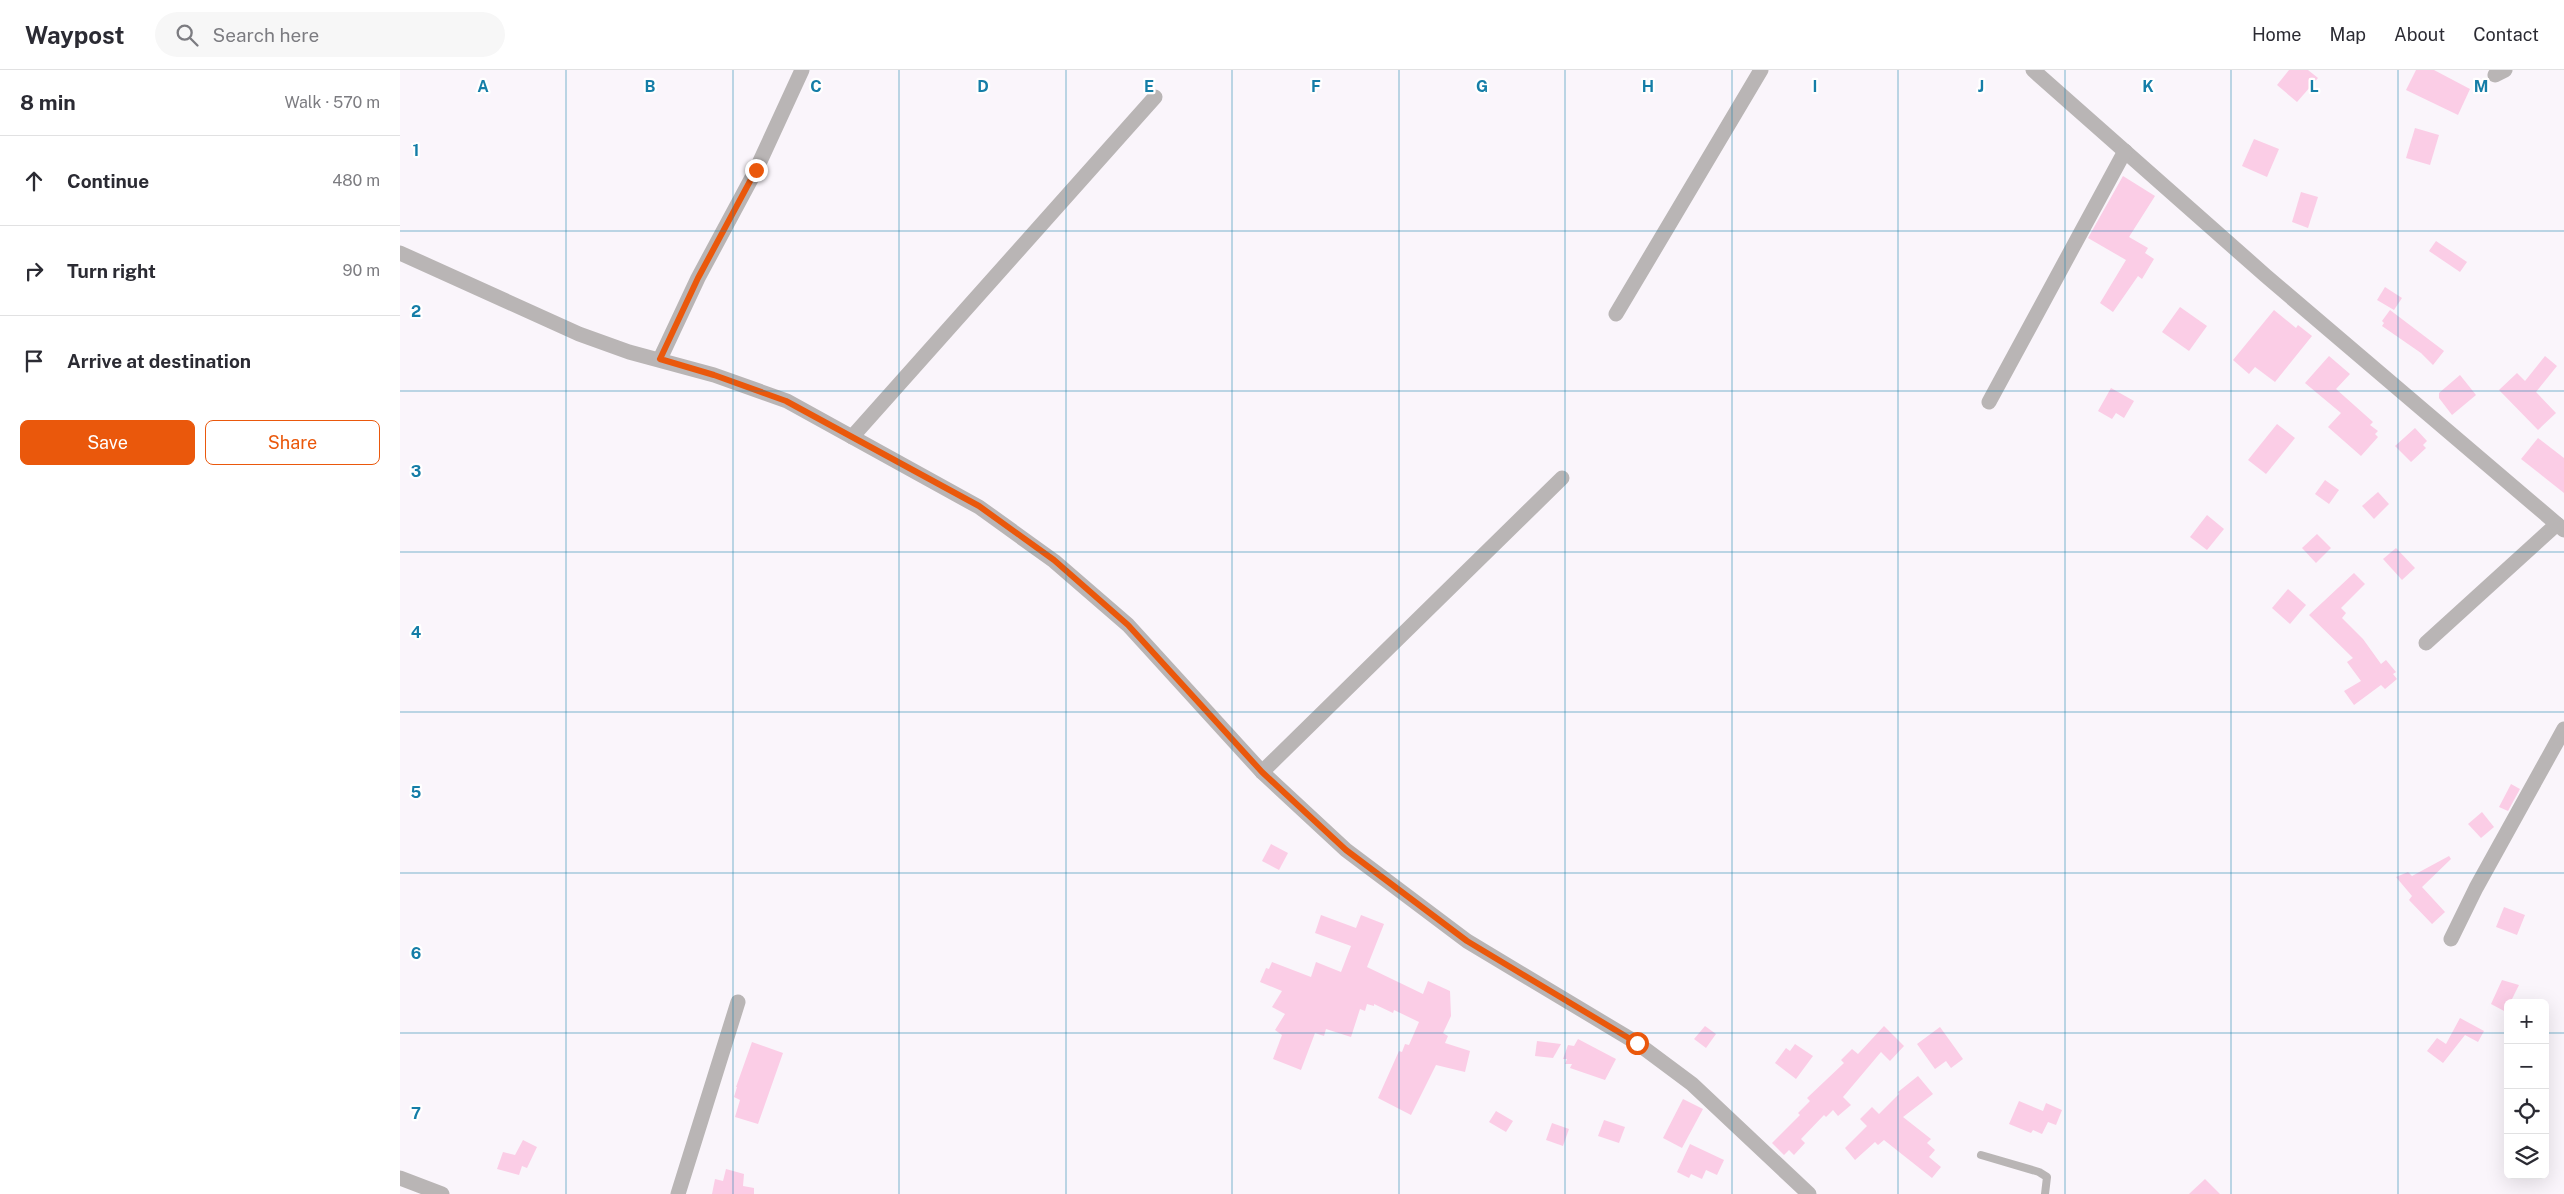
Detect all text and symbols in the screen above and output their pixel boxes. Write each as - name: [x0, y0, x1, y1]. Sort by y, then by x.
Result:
- search box: [155, 12, 505, 57]
- text: Waypost: [25, 21, 125, 49]
- icon: search: [173, 21, 201, 49]
- text: Search here: [213, 24, 319, 46]
- text: Home: [2252, 24, 2302, 45]
- text: Map: [2330, 24, 2366, 45]
- text: About: [2394, 24, 2445, 45]
- text: Contact: [2473, 24, 2539, 45]
- text: A: [477, 77, 489, 96]
- text: B: [645, 77, 656, 96]
- text: C: [810, 77, 822, 96]
- text: D: [977, 77, 989, 96]
- text: E: [1144, 77, 1154, 96]
- text: F: [1311, 77, 1321, 96]
- text: G: [1476, 77, 1488, 96]
- text: H: [1642, 77, 1654, 96]
- text: I: [1813, 77, 1817, 96]
- text: J: [1978, 77, 1984, 96]
- text: K: [2142, 77, 2154, 96]
- text: L: [2309, 77, 2319, 96]
- text: M: [2474, 77, 2488, 96]
- text: 8 min: [20, 90, 76, 115]
- text: Walk · 570 m: [284, 93, 380, 112]
- text: 1: [413, 141, 419, 160]
- route end: [745, 159, 768, 182]
- icon: ahead: [20, 167, 48, 195]
- text: Continue: [67, 170, 149, 192]
- text: 480 m: [332, 171, 380, 190]
- icon: right: [20, 257, 48, 285]
- text: Turn right: [67, 260, 156, 282]
- text: 90 m: [343, 261, 380, 280]
- text: 2: [411, 302, 421, 321]
- icon: arrive: [20, 347, 48, 375]
- text: Arrive at destination: [67, 350, 251, 372]
- button: Save: [20, 420, 195, 465]
- button: Share: [205, 420, 380, 465]
- text: 3: [411, 462, 421, 481]
- text: 4: [411, 623, 422, 642]
- text: 5: [411, 783, 422, 802]
- text: 6: [411, 944, 421, 963]
- map controls: [2504, 999, 2549, 1179]
- button: +: [2504, 999, 2549, 1044]
- route start: [1626, 1032, 1649, 1055]
- button: −: [2504, 1044, 2549, 1089]
- button: locate: [2504, 1089, 2549, 1134]
- text: 7: [411, 1104, 421, 1123]
- button: layers: [2504, 1134, 2549, 1179]

